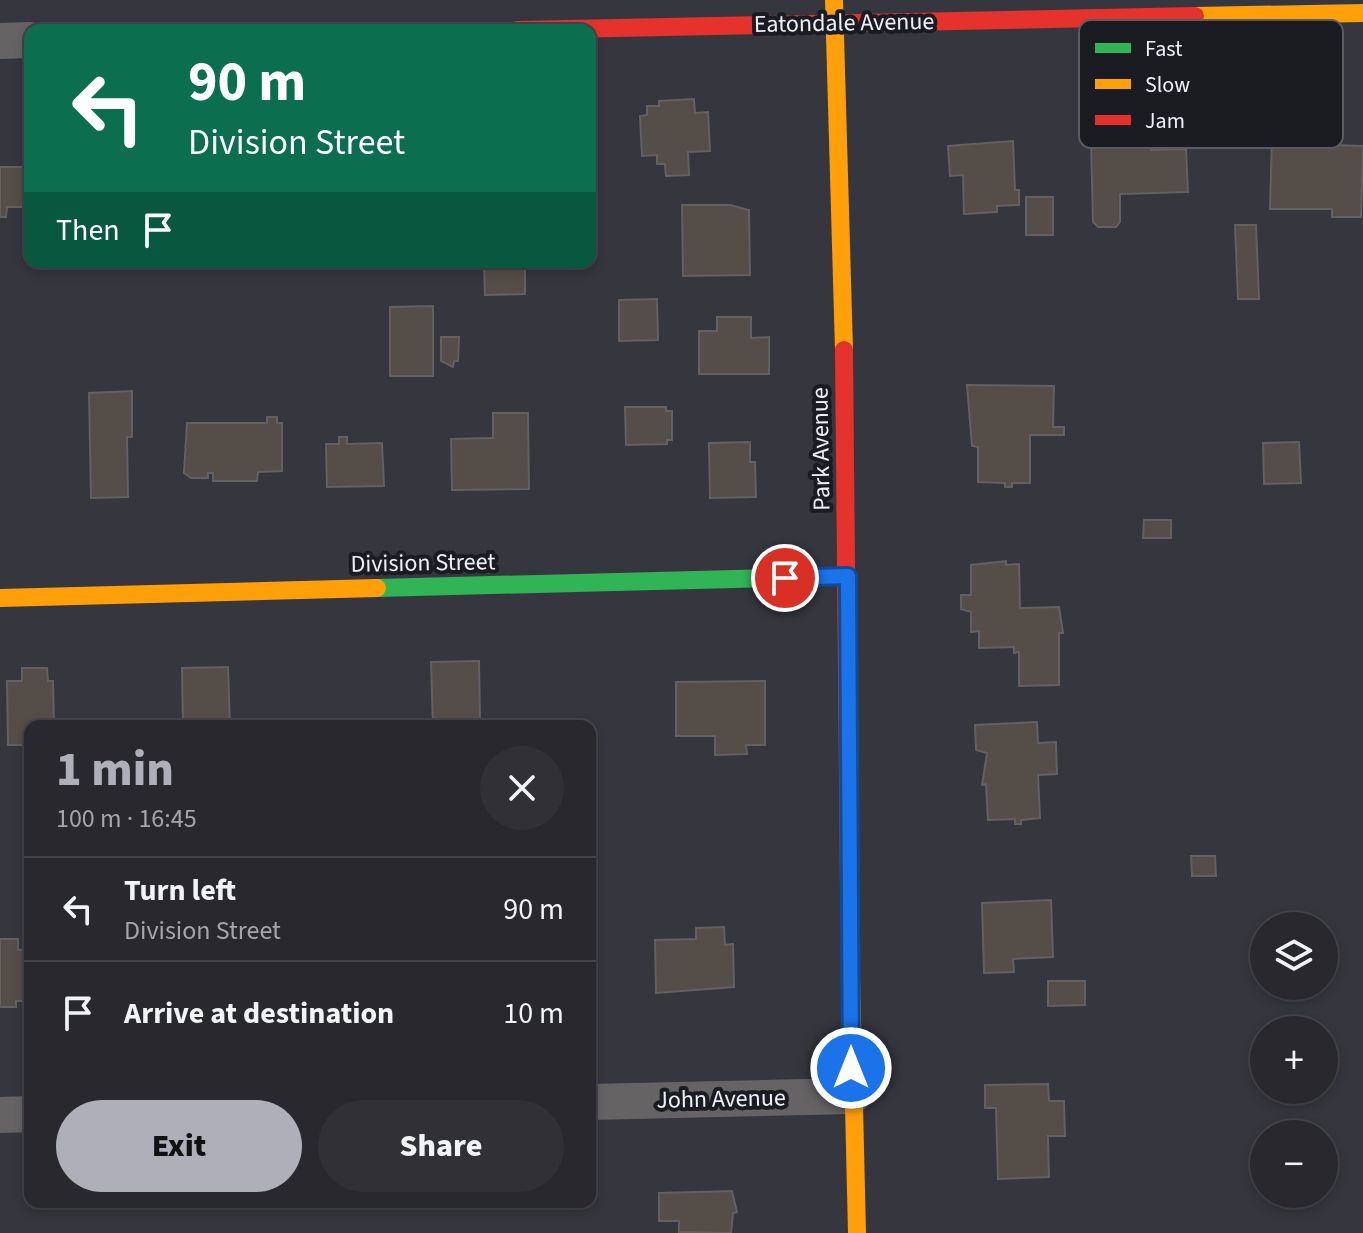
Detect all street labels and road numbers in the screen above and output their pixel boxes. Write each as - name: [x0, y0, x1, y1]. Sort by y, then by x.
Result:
- street label: Eatondale Avenue: [753, 4, 935, 42]
- street label: Park Avenue: [802, 387, 840, 511]
- street label: Division Street: [350, 544, 496, 582]
- street label: John Avenue: [656, 1080, 786, 1118]

